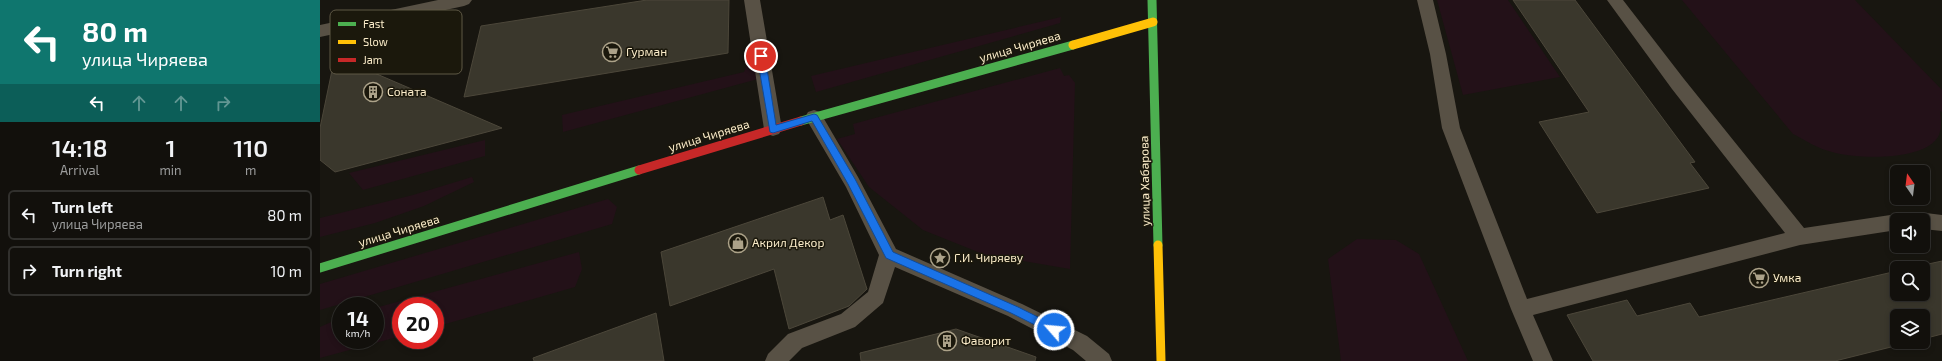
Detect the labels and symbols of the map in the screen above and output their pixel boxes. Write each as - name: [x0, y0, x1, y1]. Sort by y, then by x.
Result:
- legend: [330, 10, 462, 74]
- text: Fast: [363, 17, 385, 30]
- street label: улица Чиряева: [977, 28, 1062, 65]
- text: Slow: [363, 35, 388, 48]
- pin: [744, 39, 778, 73]
- supermarket icon: Гурман: [601, 41, 623, 63]
- place label: Гурман: [626, 44, 667, 59]
- text: Jam: [363, 53, 382, 66]
- building icon: Соната: [362, 81, 384, 103]
- place label: Соната: [387, 84, 427, 98]
- street label: улица Чиряева: [666, 116, 751, 155]
- street label: улица Хабарова: [1136, 135, 1153, 227]
- north arrow: [1890, 165, 1930, 205]
- street label: улица Чиряева: [356, 211, 441, 250]
- shop icon: Акрил Декор: [727, 232, 749, 254]
- place label: Акрил Декор: [752, 235, 824, 249]
- place icon: Г.И. Чиряеву: [929, 247, 951, 269]
- place label: Г.И. Чиряеву: [954, 250, 1024, 265]
- supermarket icon: Умка: [1748, 267, 1770, 289]
- place label: Умка: [1773, 270, 1801, 284]
- speed limit sign: 20: [392, 297, 444, 349]
- position arrow: [1033, 309, 1075, 351]
- building icon: Фаворит: [936, 330, 958, 352]
- place label: Фаворит: [961, 333, 1011, 347]

